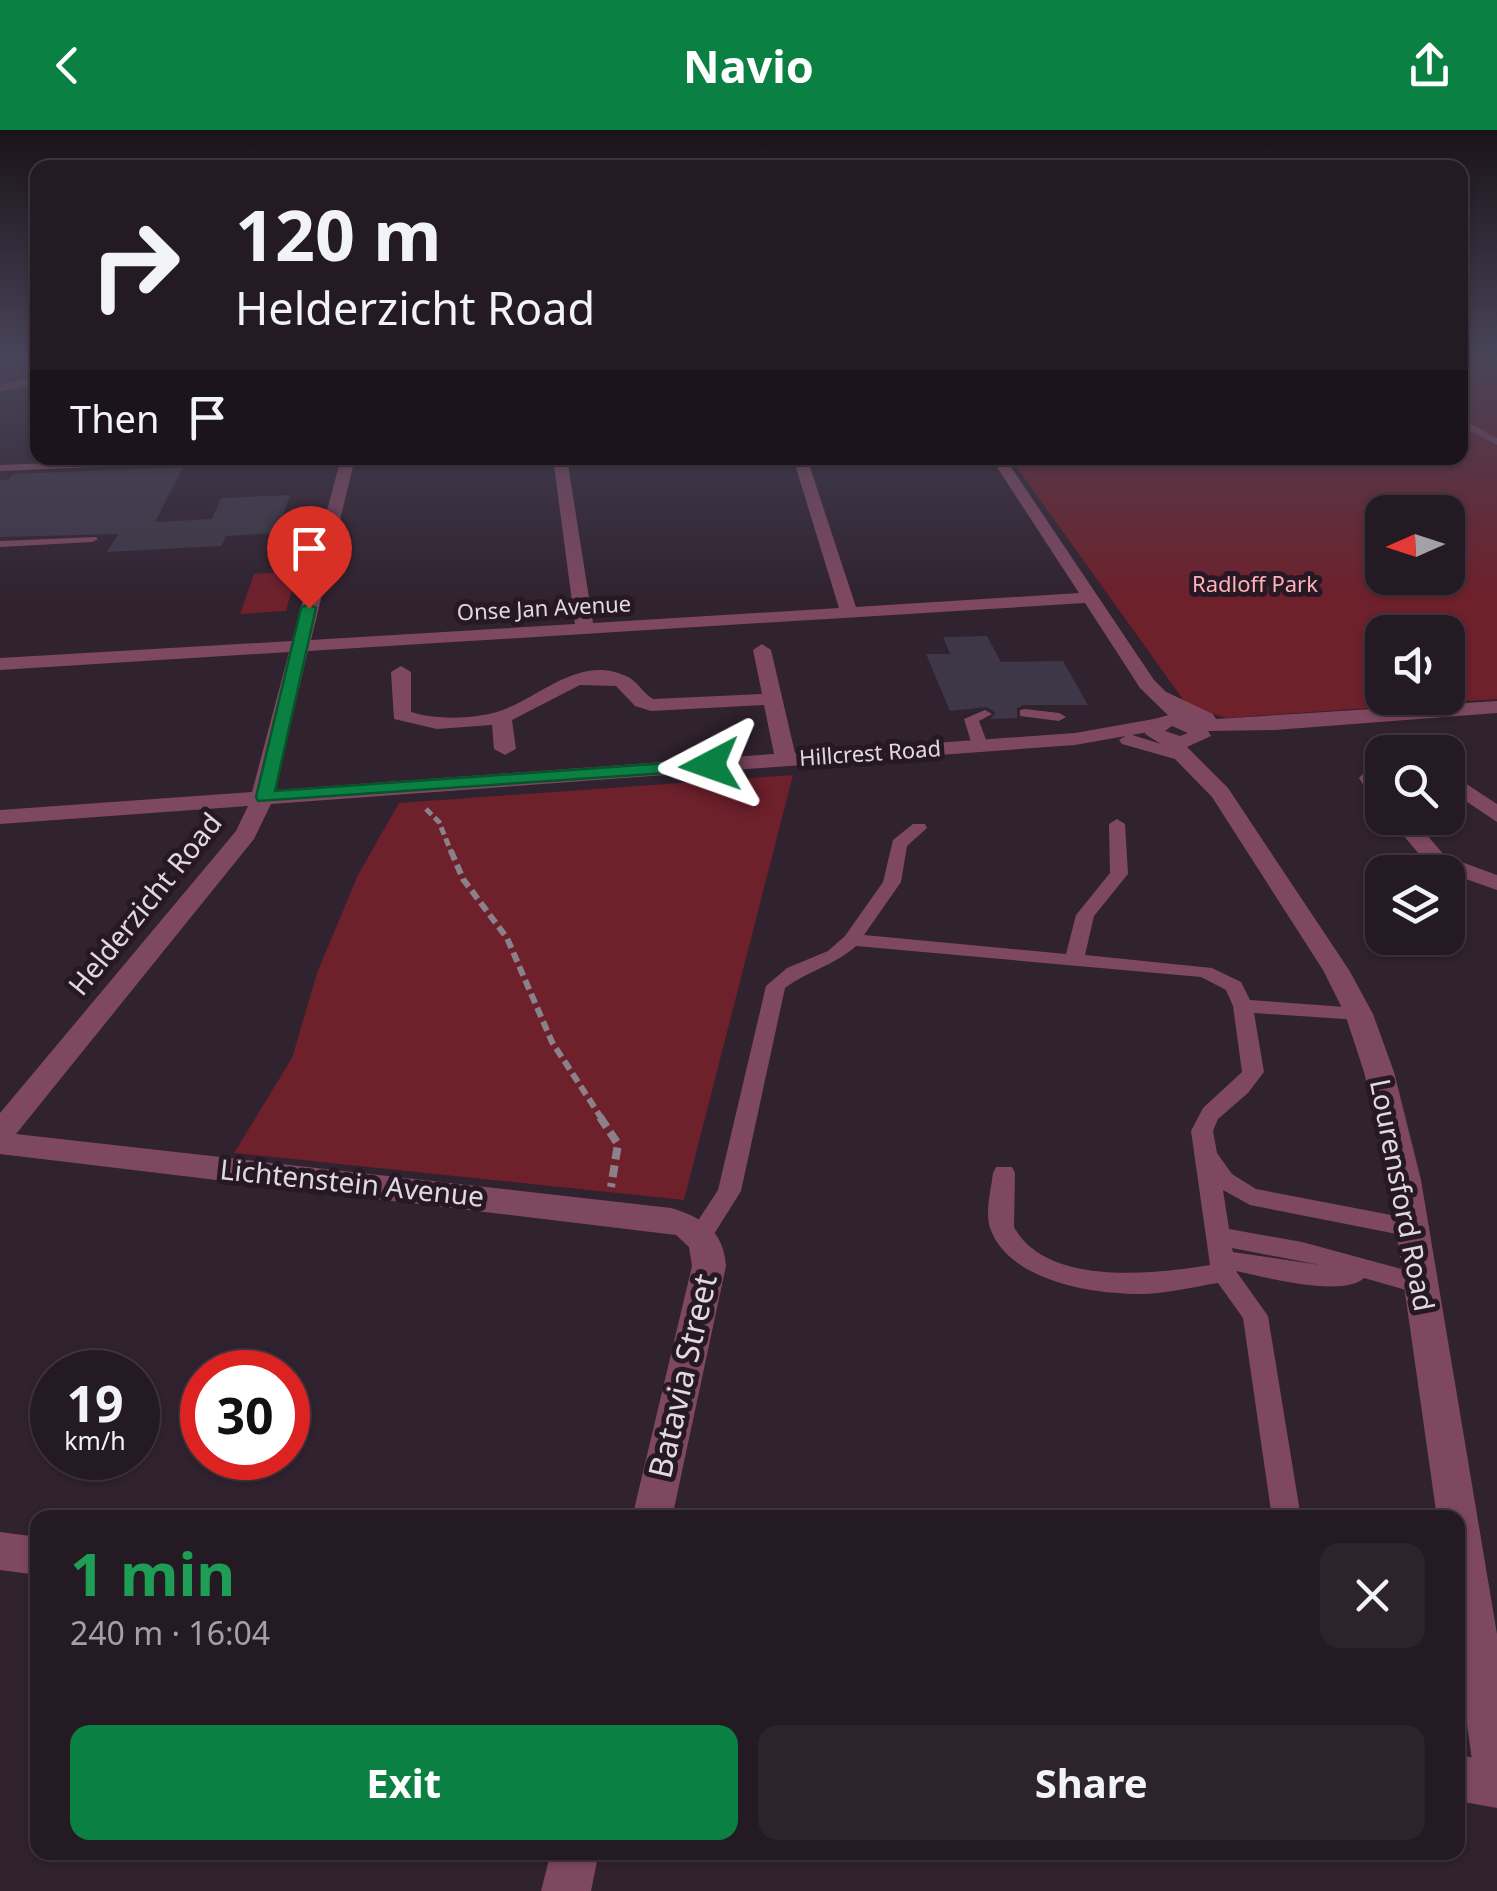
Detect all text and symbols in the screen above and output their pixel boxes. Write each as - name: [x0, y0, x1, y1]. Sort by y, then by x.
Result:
- text: Navio: [683, 35, 814, 96]
- icon: back: [40, 38, 95, 93]
- icon: share: [1402, 38, 1457, 93]
- text: 120 m: [235, 186, 442, 282]
- icon: right: [70, 200, 200, 330]
- text: Helderzicht Road: [235, 277, 595, 338]
- icon: arrive: [180, 390, 235, 445]
- text: Then: [70, 392, 160, 444]
- north arrow: [1365, 495, 1465, 595]
- map controls: [1365, 495, 1465, 955]
- pin: [267, 506, 352, 609]
- icon: arrive: [282, 521, 337, 576]
- park label: Radloff Park: [1192, 568, 1318, 598]
- street label: Onse Jan Avenue: [456, 587, 632, 627]
- button: sound: [1365, 615, 1465, 715]
- position arrow: [658, 713, 762, 817]
- street label: Hillcrest Road: [798, 732, 942, 772]
- button: search: [1365, 735, 1465, 835]
- street label: Helderzicht Road: [59, 804, 230, 1002]
- button: layers: [1365, 855, 1465, 955]
- street label: Lourensford Road: [1362, 1075, 1444, 1314]
- street label: Lichtenstein Avenue: [218, 1149, 486, 1215]
- street label: Batavia Street: [637, 1269, 726, 1482]
- speed limit sign: 30: [180, 1350, 310, 1480]
- text: 19: [66, 1369, 124, 1437]
- text: km/h: [64, 1423, 126, 1457]
- text: 1 min: [70, 1532, 235, 1614]
- button: close: [1320, 1543, 1425, 1648]
- text: 240 m · 16:04: [70, 1611, 270, 1654]
- button: Exit: [70, 1725, 738, 1840]
- button: Share: [758, 1725, 1425, 1840]

